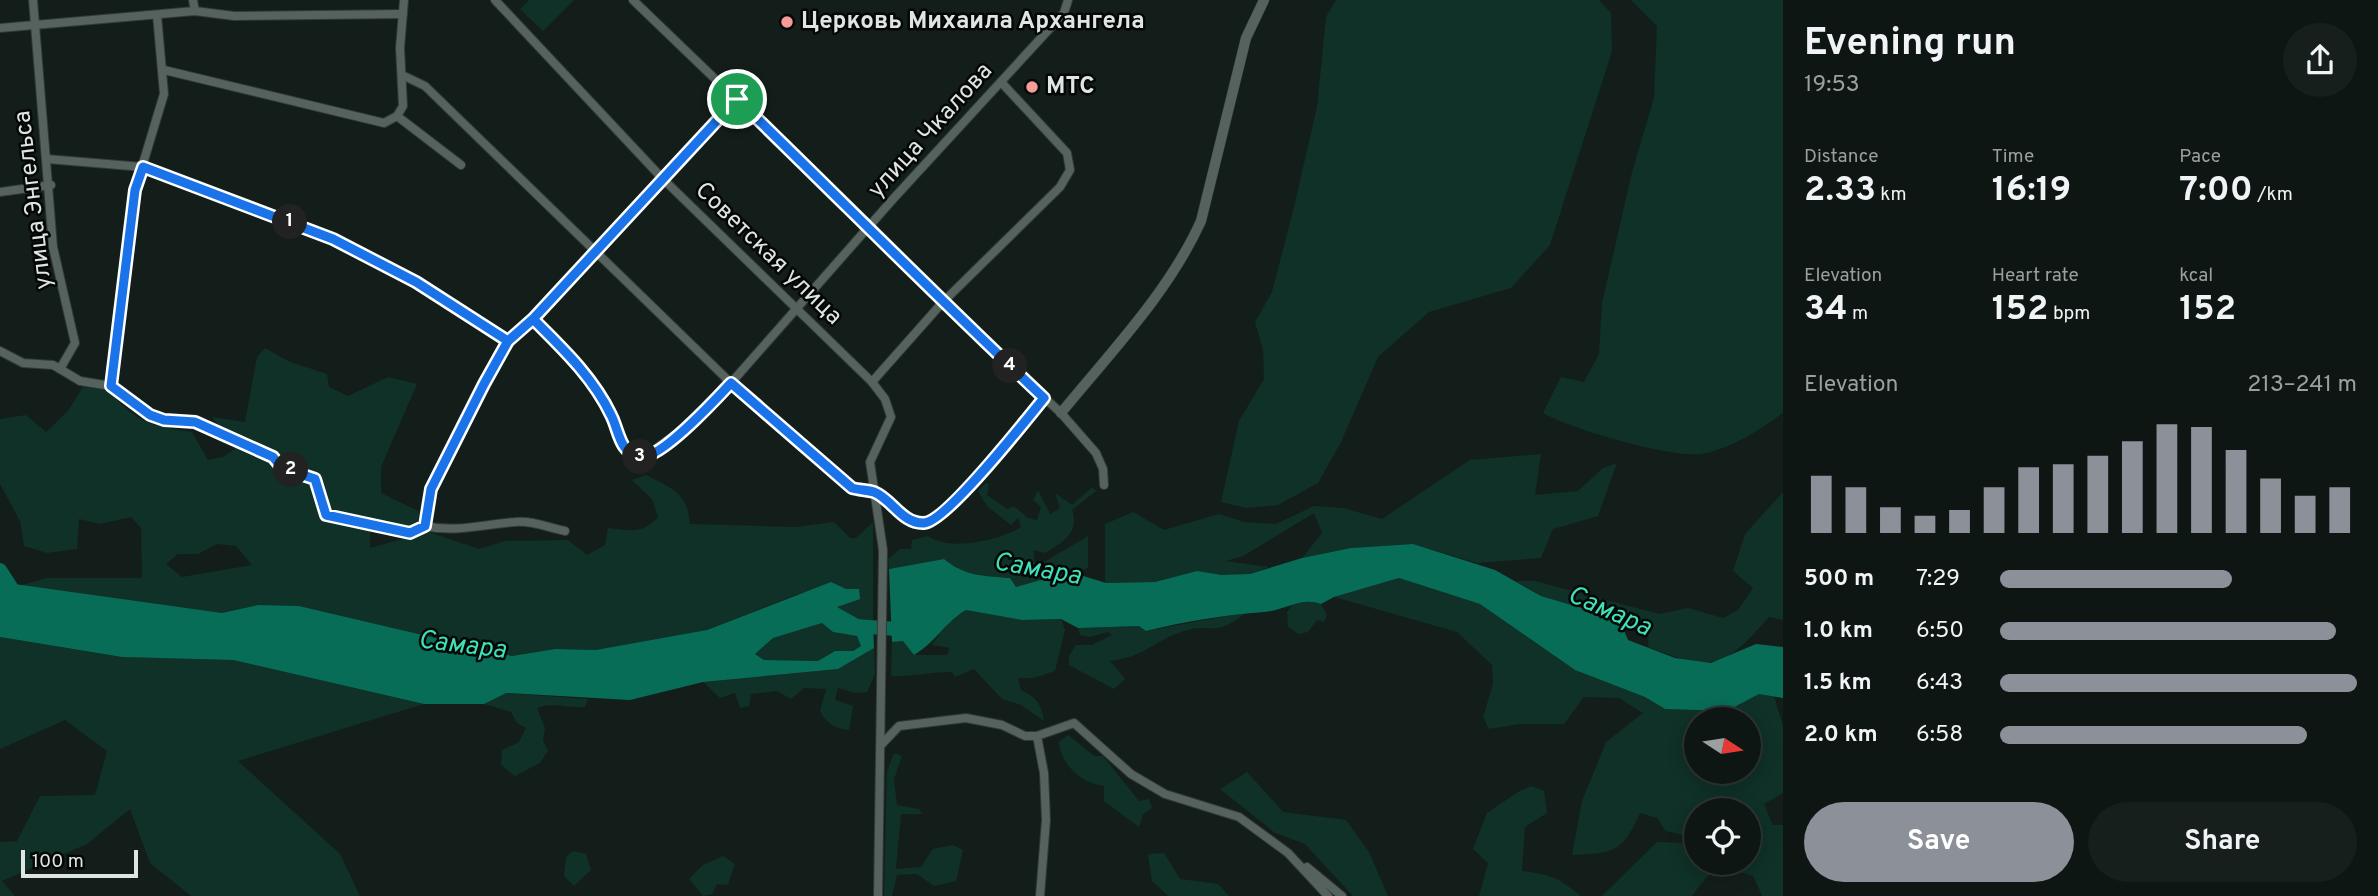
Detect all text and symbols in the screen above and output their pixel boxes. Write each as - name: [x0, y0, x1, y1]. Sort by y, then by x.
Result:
- place label: Церковь Михаила Архангела: [801, 7, 1145, 37]
- marker: Церковь Михаила Архангела: [779, 14, 795, 30]
- text: Evening run: [1804, 20, 2016, 69]
- button: share: [2283, 23, 2357, 97]
- street label: улица Чкалова: [862, 57, 1000, 205]
- pin: [707, 69, 767, 129]
- text: 19:53: [1804, 71, 1860, 100]
- place label: МТС: [1046, 72, 1095, 102]
- marker: МТС: [1024, 79, 1040, 95]
- icon: arrive: [718, 80, 756, 118]
- street label: улица Энгельса: [8, 109, 60, 291]
- text: Distance: [1804, 145, 1879, 169]
- text: Time: [1992, 145, 2034, 169]
- text: Pace: [2179, 145, 2221, 169]
- text: 2.33: [1804, 169, 1876, 213]
- text: 16:19: [1992, 169, 2071, 213]
- text: 7:00: [2179, 169, 2253, 213]
- street label: Советская улица: [688, 176, 848, 332]
- text: km: [1876, 183, 1907, 207]
- text: /km: [2253, 183, 2293, 207]
- pin: 1: [272, 204, 308, 240]
- text: 1: [286, 209, 293, 233]
- text: Elevation: [1804, 264, 1882, 288]
- text: Heart rate: [1992, 264, 2079, 288]
- text: kcal: [2179, 264, 2213, 288]
- text: 34: [1804, 288, 1847, 332]
- text: 152: [1992, 288, 2048, 332]
- text: 152: [2179, 288, 2236, 332]
- text: m: [1847, 302, 1868, 326]
- text: bpm: [2048, 302, 2090, 326]
- pin: 4: [992, 348, 1028, 384]
- text: 4: [1003, 353, 1016, 377]
- text: Elevation: [1804, 371, 1899, 400]
- text: 213–241 m: [2247, 371, 2357, 400]
- pin: 3: [622, 440, 658, 475]
- text: 3: [634, 444, 645, 468]
- pin: 2: [274, 452, 308, 488]
- text: 2: [285, 457, 296, 481]
- water label: Самара: [991, 546, 1084, 594]
- text: 500 m: [1804, 565, 1874, 594]
- text: 7:29: [1916, 565, 1960, 594]
- water label: Самара: [1562, 579, 1657, 645]
- text: 1.0 km: [1804, 617, 1873, 646]
- text: 6:50: [1916, 617, 1964, 646]
- water label: Самара: [416, 624, 508, 668]
- text: 1.5 km: [1804, 669, 1872, 698]
- text: 6:43: [1916, 669, 1963, 698]
- north arrow: [1684, 707, 1760, 784]
- map controls: [1684, 707, 1761, 875]
- text: 2.0 km: [1804, 721, 1878, 750]
- text: 6:58: [1916, 721, 1963, 750]
- button: locate: [1684, 798, 1761, 875]
- button: Save: [1804, 802, 2074, 882]
- button: Share: [2088, 802, 2357, 882]
- scale bar: [21, 847, 138, 879]
- text: 100 m: [32, 850, 84, 874]

